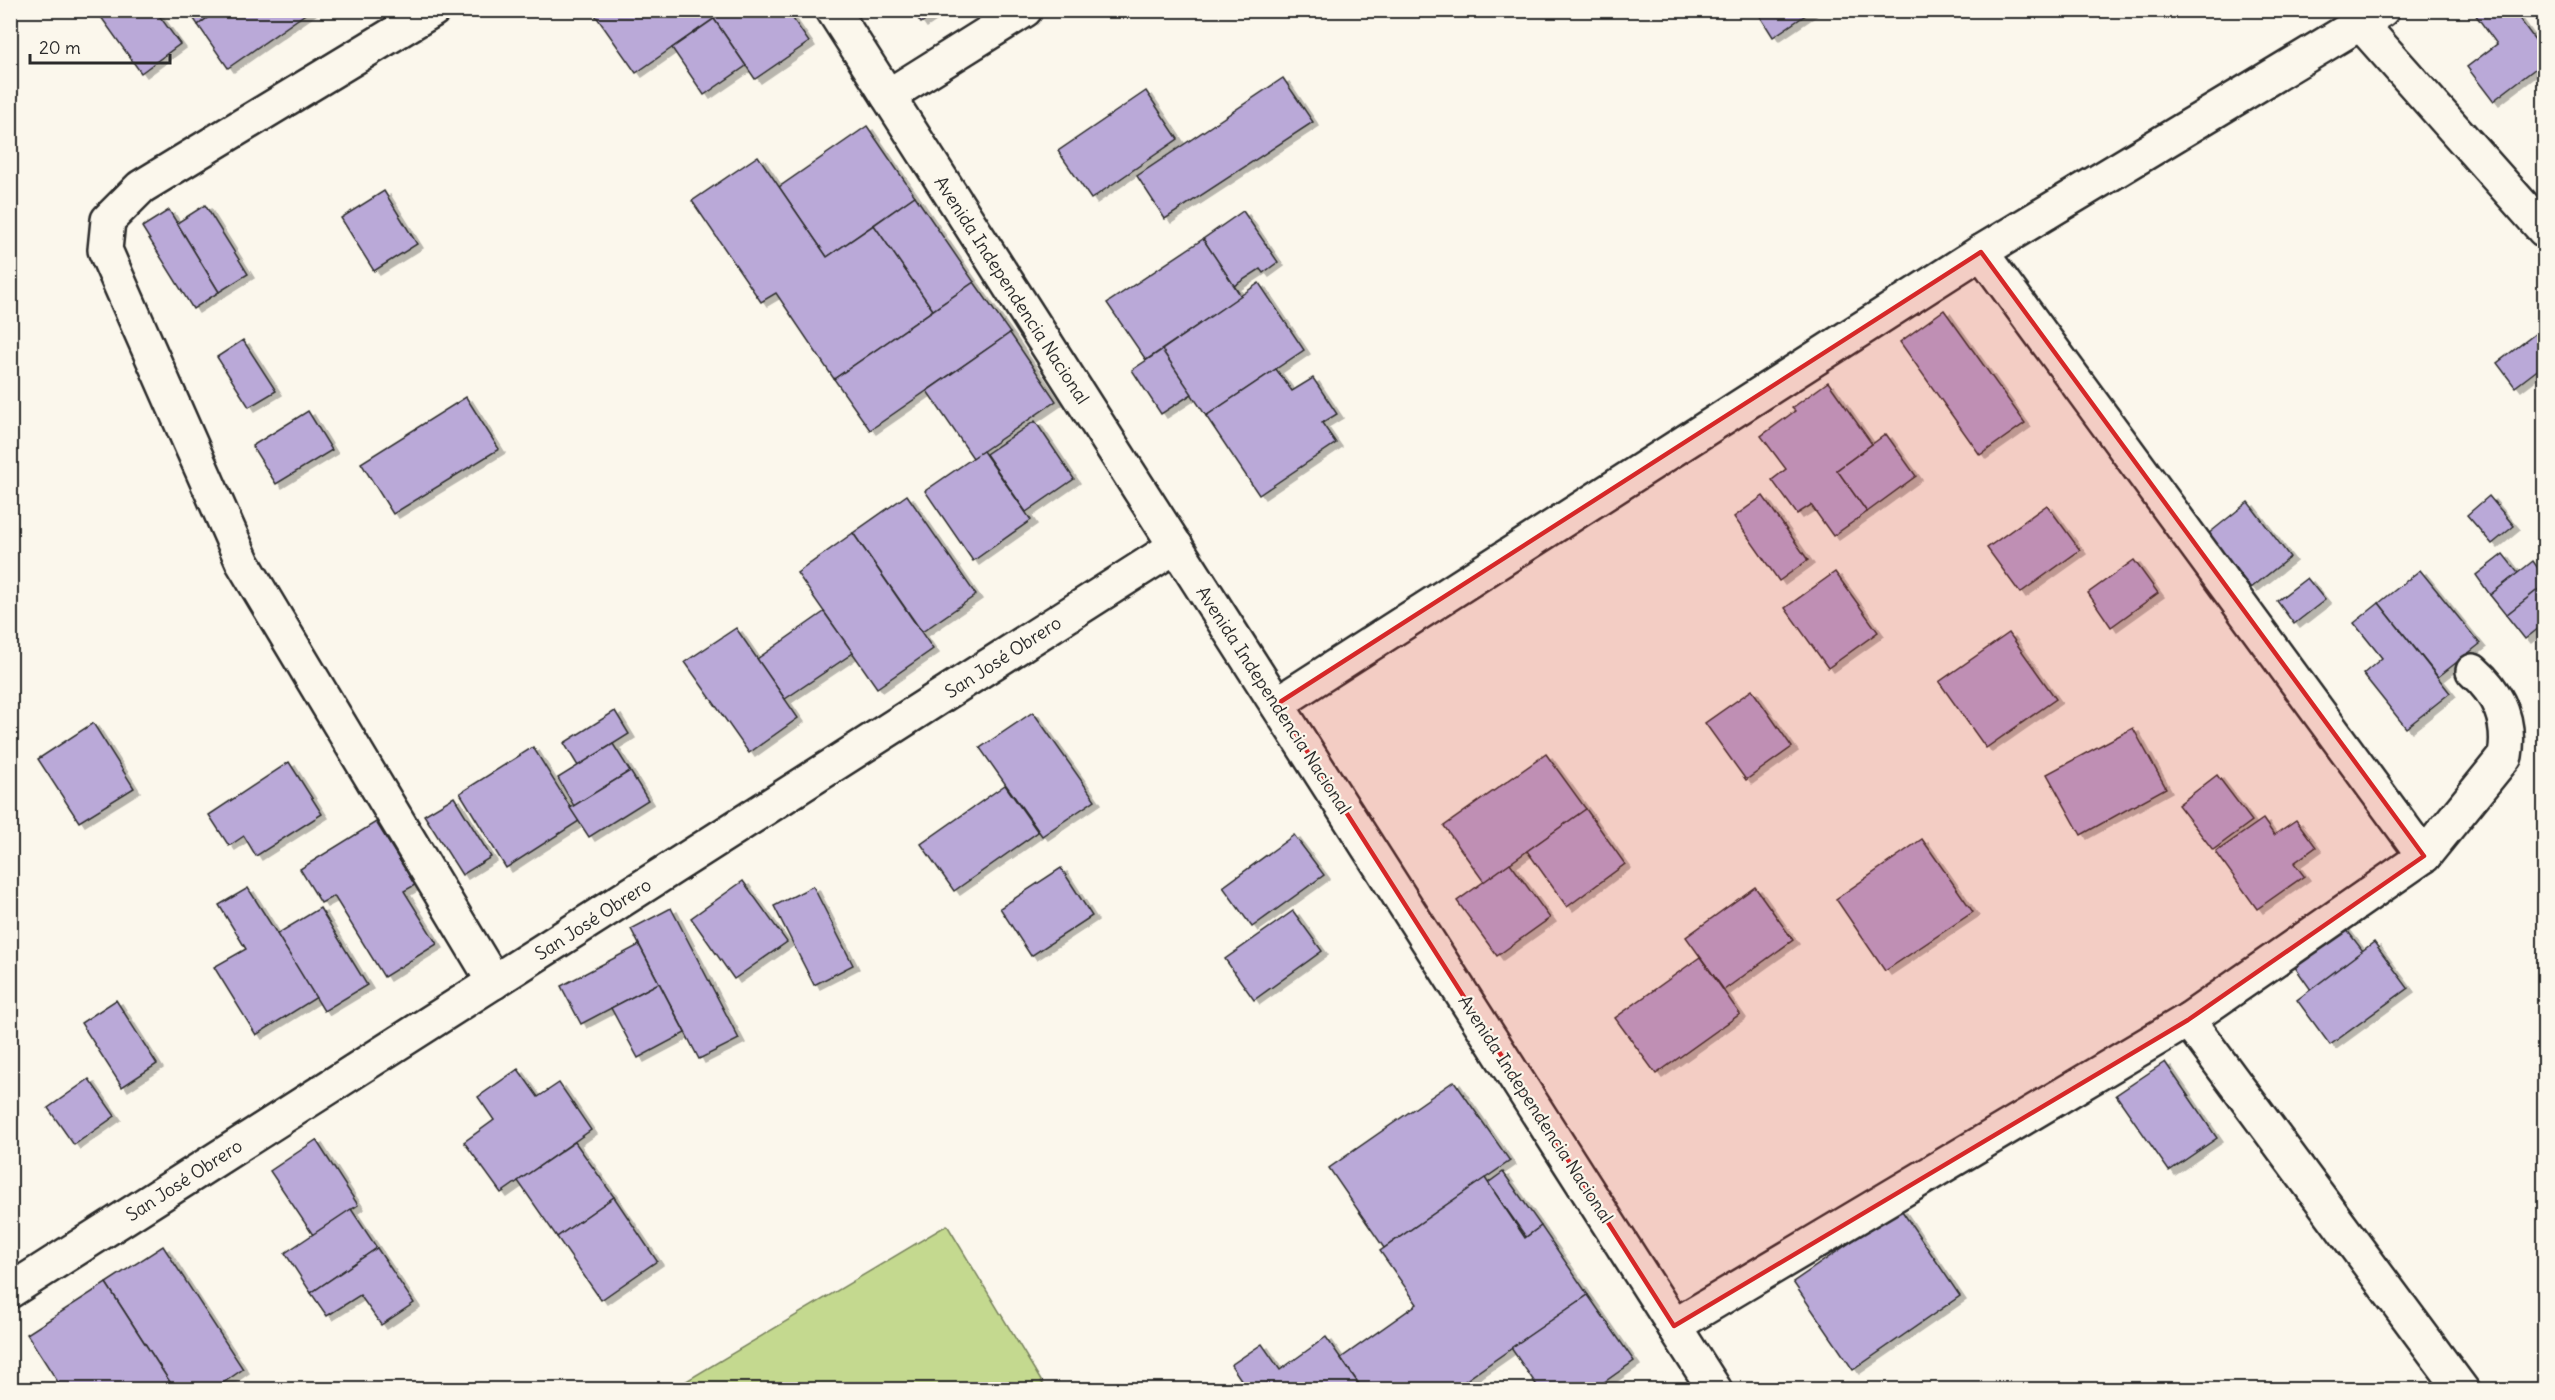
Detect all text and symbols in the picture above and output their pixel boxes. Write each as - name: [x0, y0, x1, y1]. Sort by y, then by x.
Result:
- scale bar: [30, 27, 170, 65]
- text: 20 m: [39, 36, 81, 59]
- street label: Avenida Independencia Nacional: [930, 172, 1094, 408]
- street label: Avenida Independencia Nacional: [1192, 582, 1356, 818]
- street label: San José Obrero: [941, 611, 1065, 703]
- street label: San José Obrero: [531, 873, 655, 965]
- street label: Avenida Independencia Nacional: [1454, 991, 1618, 1227]
- street label: San José Obrero: [122, 1134, 246, 1226]

